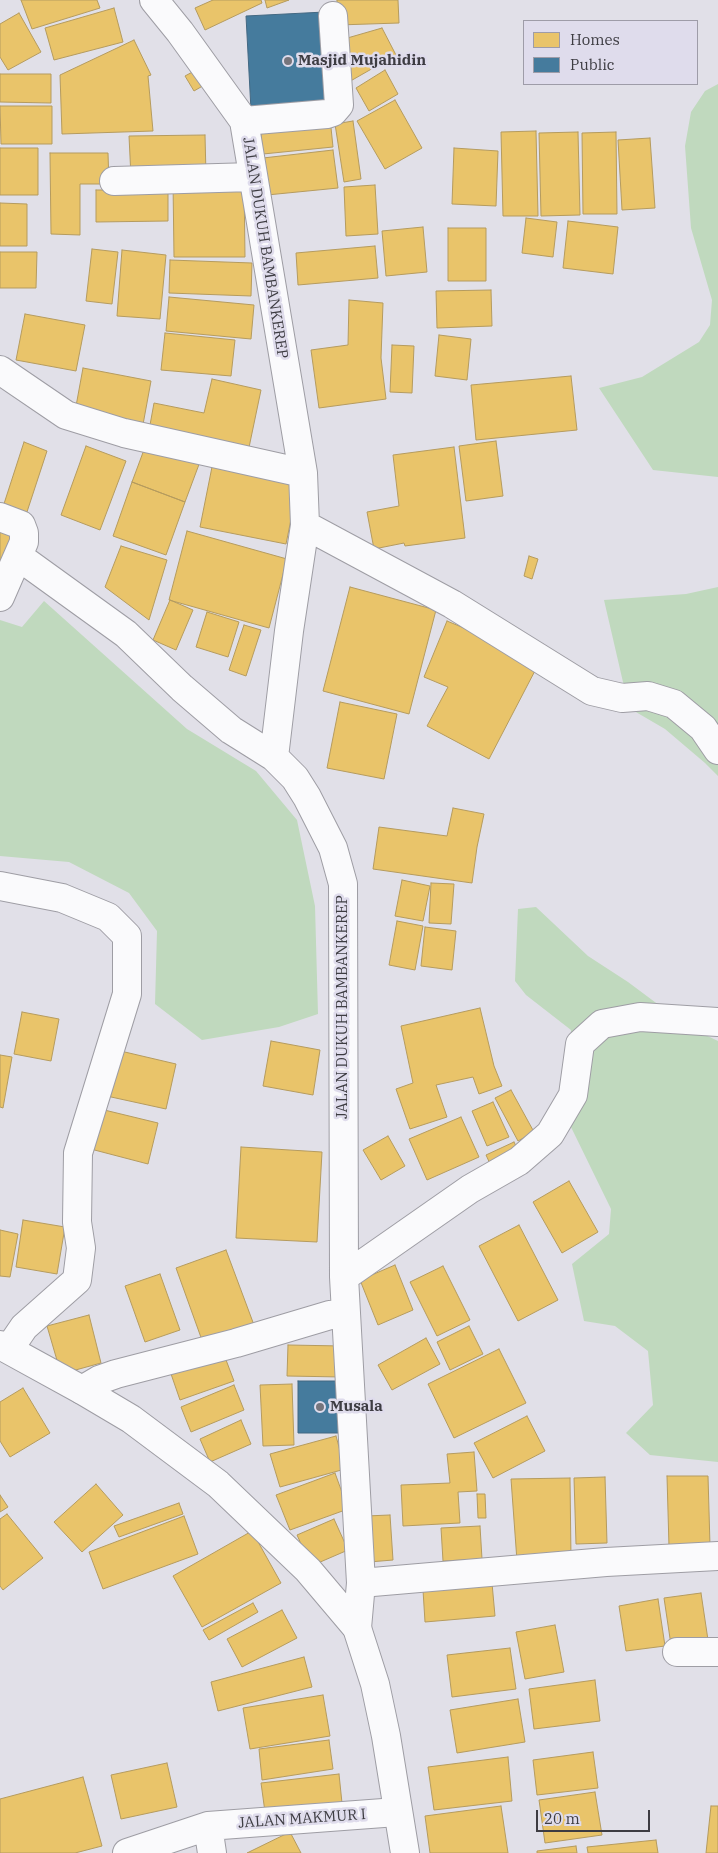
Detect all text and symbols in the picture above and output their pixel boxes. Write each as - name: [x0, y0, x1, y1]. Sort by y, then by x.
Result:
- legend: [523, 20, 698, 85]
- text: Homes: [570, 30, 620, 49]
- place label: Masjid Mujahidin: [298, 52, 426, 70]
- marker: Masjid Mujahidin: [282, 55, 294, 67]
- text: Public: [570, 55, 615, 74]
- street label: JALAN DUKUH BAMBANKEREP: [239, 136, 291, 360]
- street label: JALAN DUKUH BAMBANKEREP: [334, 895, 352, 1119]
- place label: Musala: [330, 1398, 383, 1416]
- marker: Musala: [314, 1401, 326, 1413]
- scale bar: [538, 1800, 652, 1832]
- street label: JALAN MAKMUR I: [237, 1806, 367, 1832]
- text: 20 m: [544, 1809, 580, 1828]

